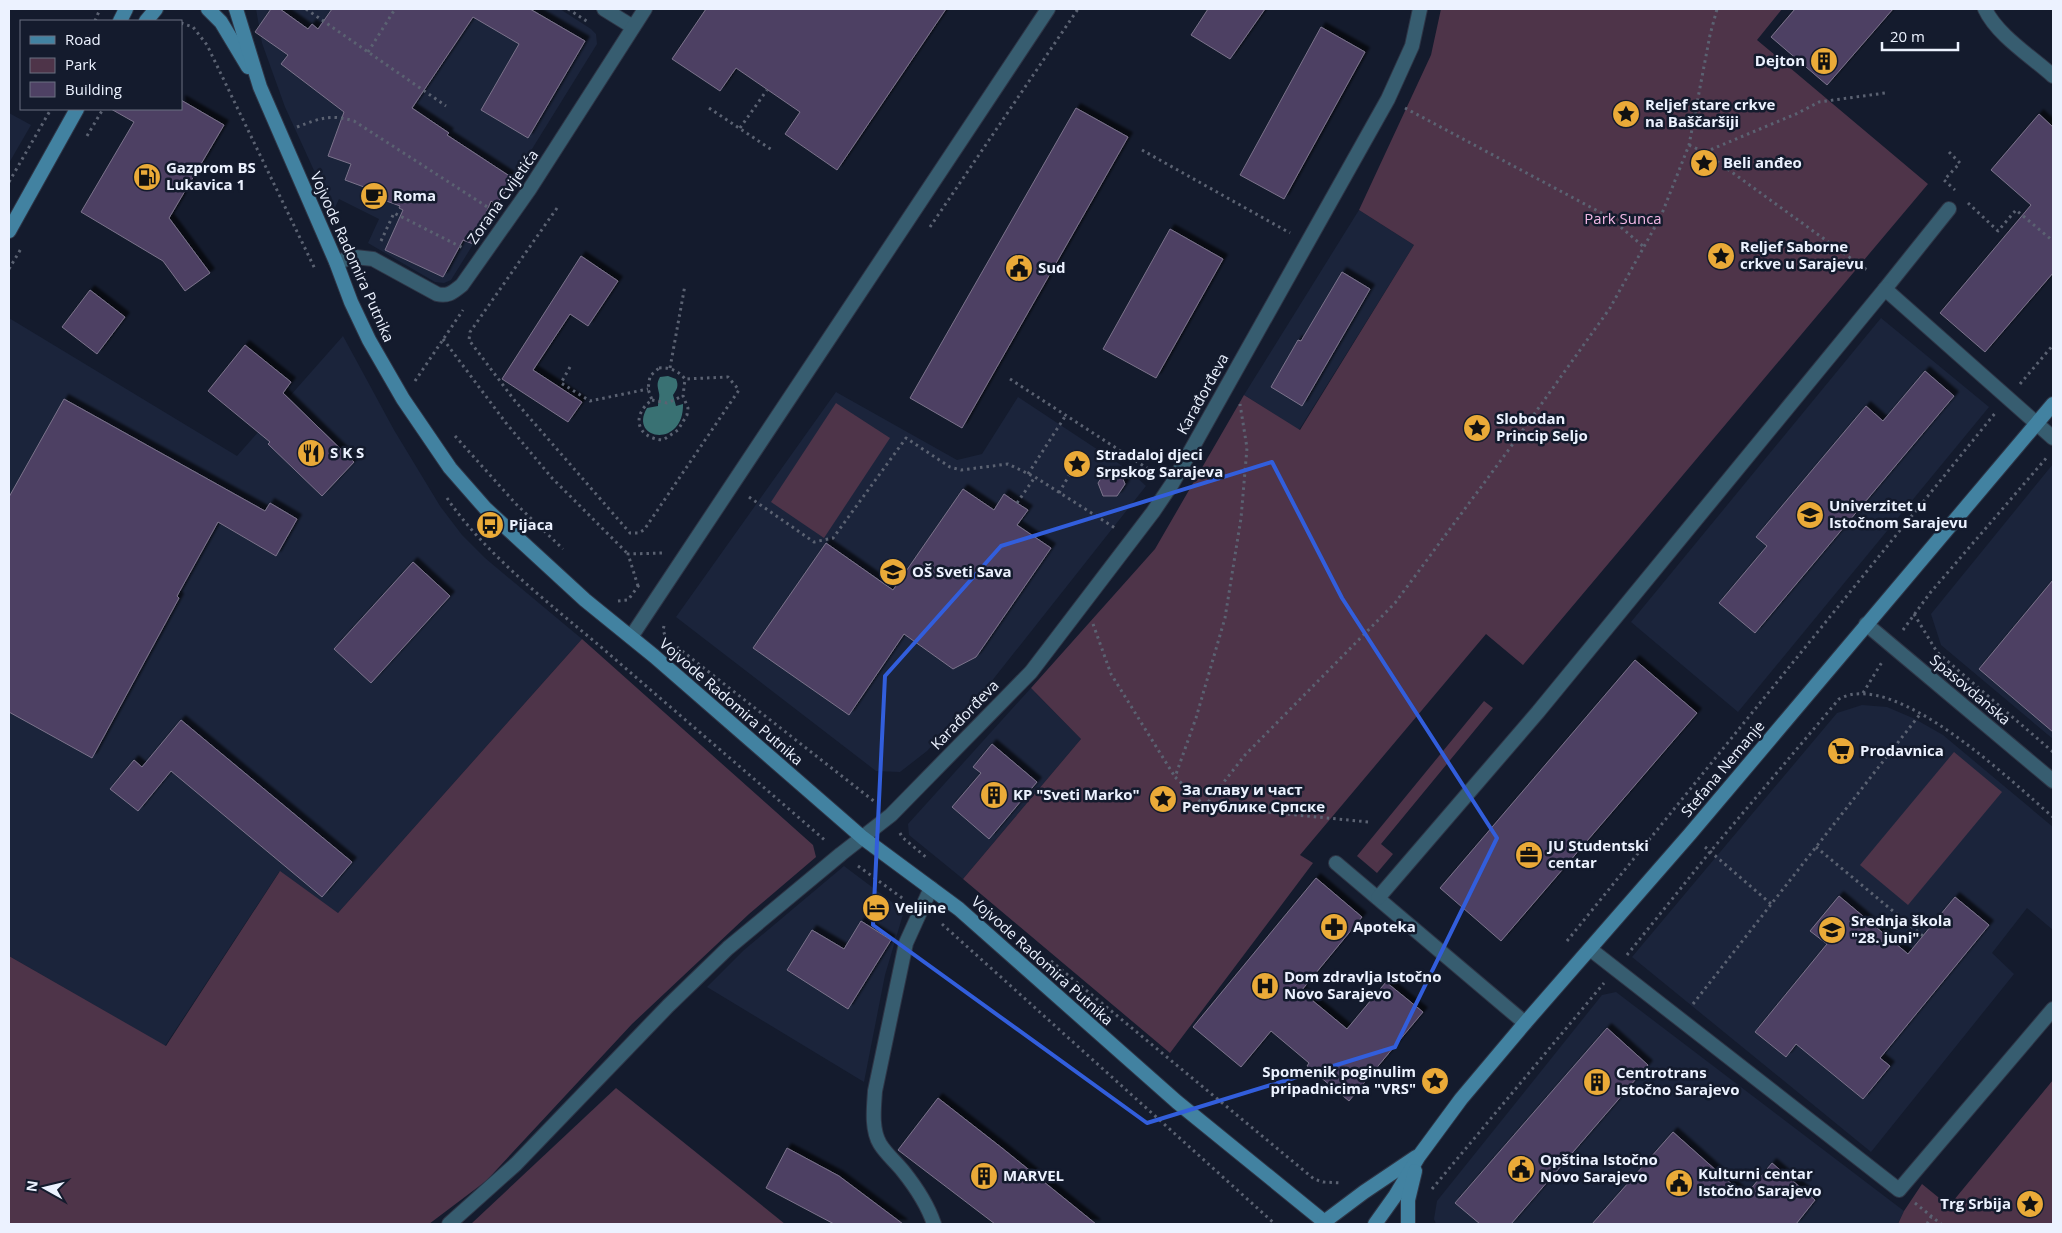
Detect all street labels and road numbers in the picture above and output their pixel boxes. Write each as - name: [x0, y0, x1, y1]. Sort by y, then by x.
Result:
- street label: Zorana Cvijetića: [462, 145, 542, 248]
- street label: Vojvode Radomira Putnika: [306, 168, 400, 345]
- street label: Karađorđeva: [1172, 349, 1233, 438]
- street label: Vojvode Radomira Putnika: [656, 633, 808, 769]
- street label: Spasovdanska: [1926, 650, 2015, 729]
- street label: Karađorđeva: [926, 675, 1003, 754]
- street label: Stefana Nemanje: [1676, 716, 1769, 821]
- street label: Vojvode Radomira Putnika: [967, 891, 1118, 1029]

